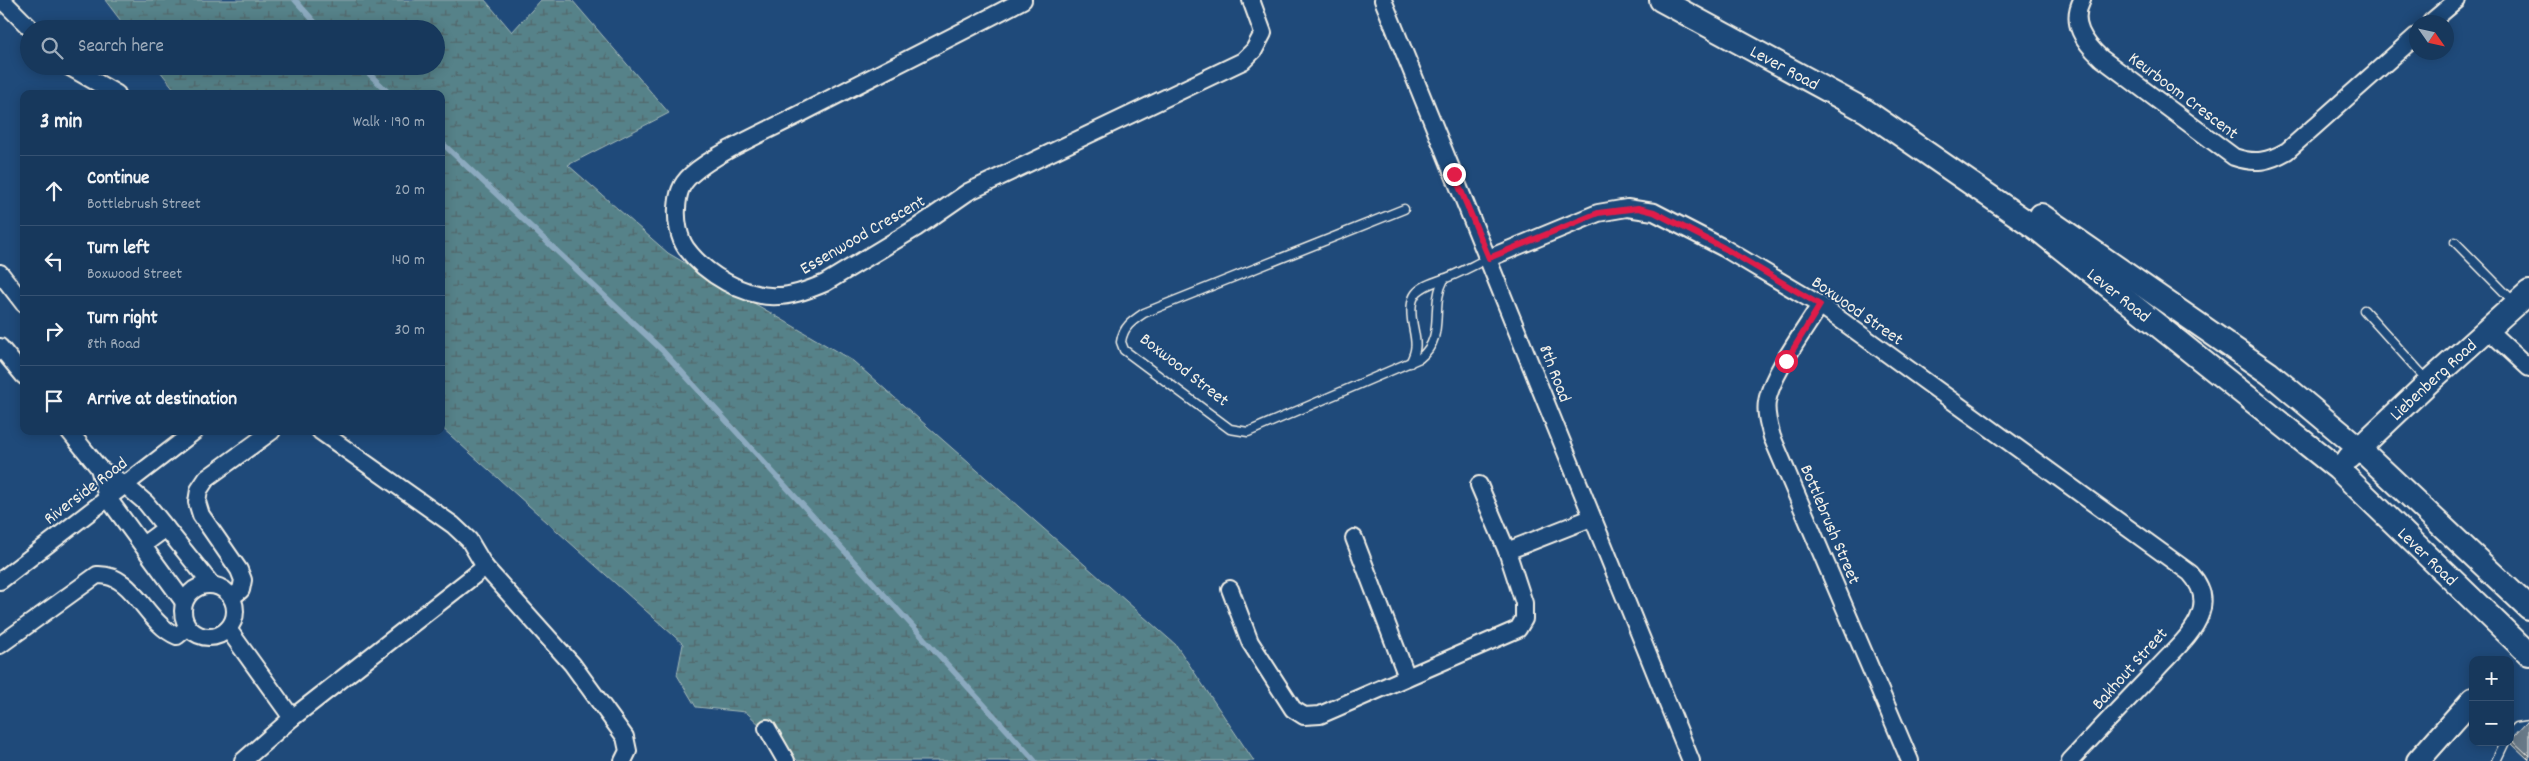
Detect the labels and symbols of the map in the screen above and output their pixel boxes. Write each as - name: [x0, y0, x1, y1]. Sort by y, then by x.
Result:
- north arrow: [2409, 15, 2454, 60]
- street label: Lever Road: [1745, 40, 1823, 98]
- street label: Keurboom Crescent: [2122, 47, 2243, 147]
- route end: [1443, 163, 1466, 186]
- street label: Essenwood Crescent: [796, 190, 931, 282]
- street label: Lever Road: [2080, 263, 2155, 330]
- street label: Boxwood Street: [1806, 271, 1908, 353]
- street label: Boxwood Street: [1134, 328, 1234, 414]
- street label: Liebenberg Road: [2385, 334, 2484, 428]
- street label: 8th Road: [1531, 341, 1576, 406]
- route start: [1775, 350, 1798, 373]
- street label: Riverside Road: [39, 452, 134, 532]
- street label: Bottlebrush Street: [1792, 461, 1865, 589]
- street label: Lever Road: [2390, 523, 2462, 593]
- street label: Bakhout Street: [2087, 623, 2175, 716]

